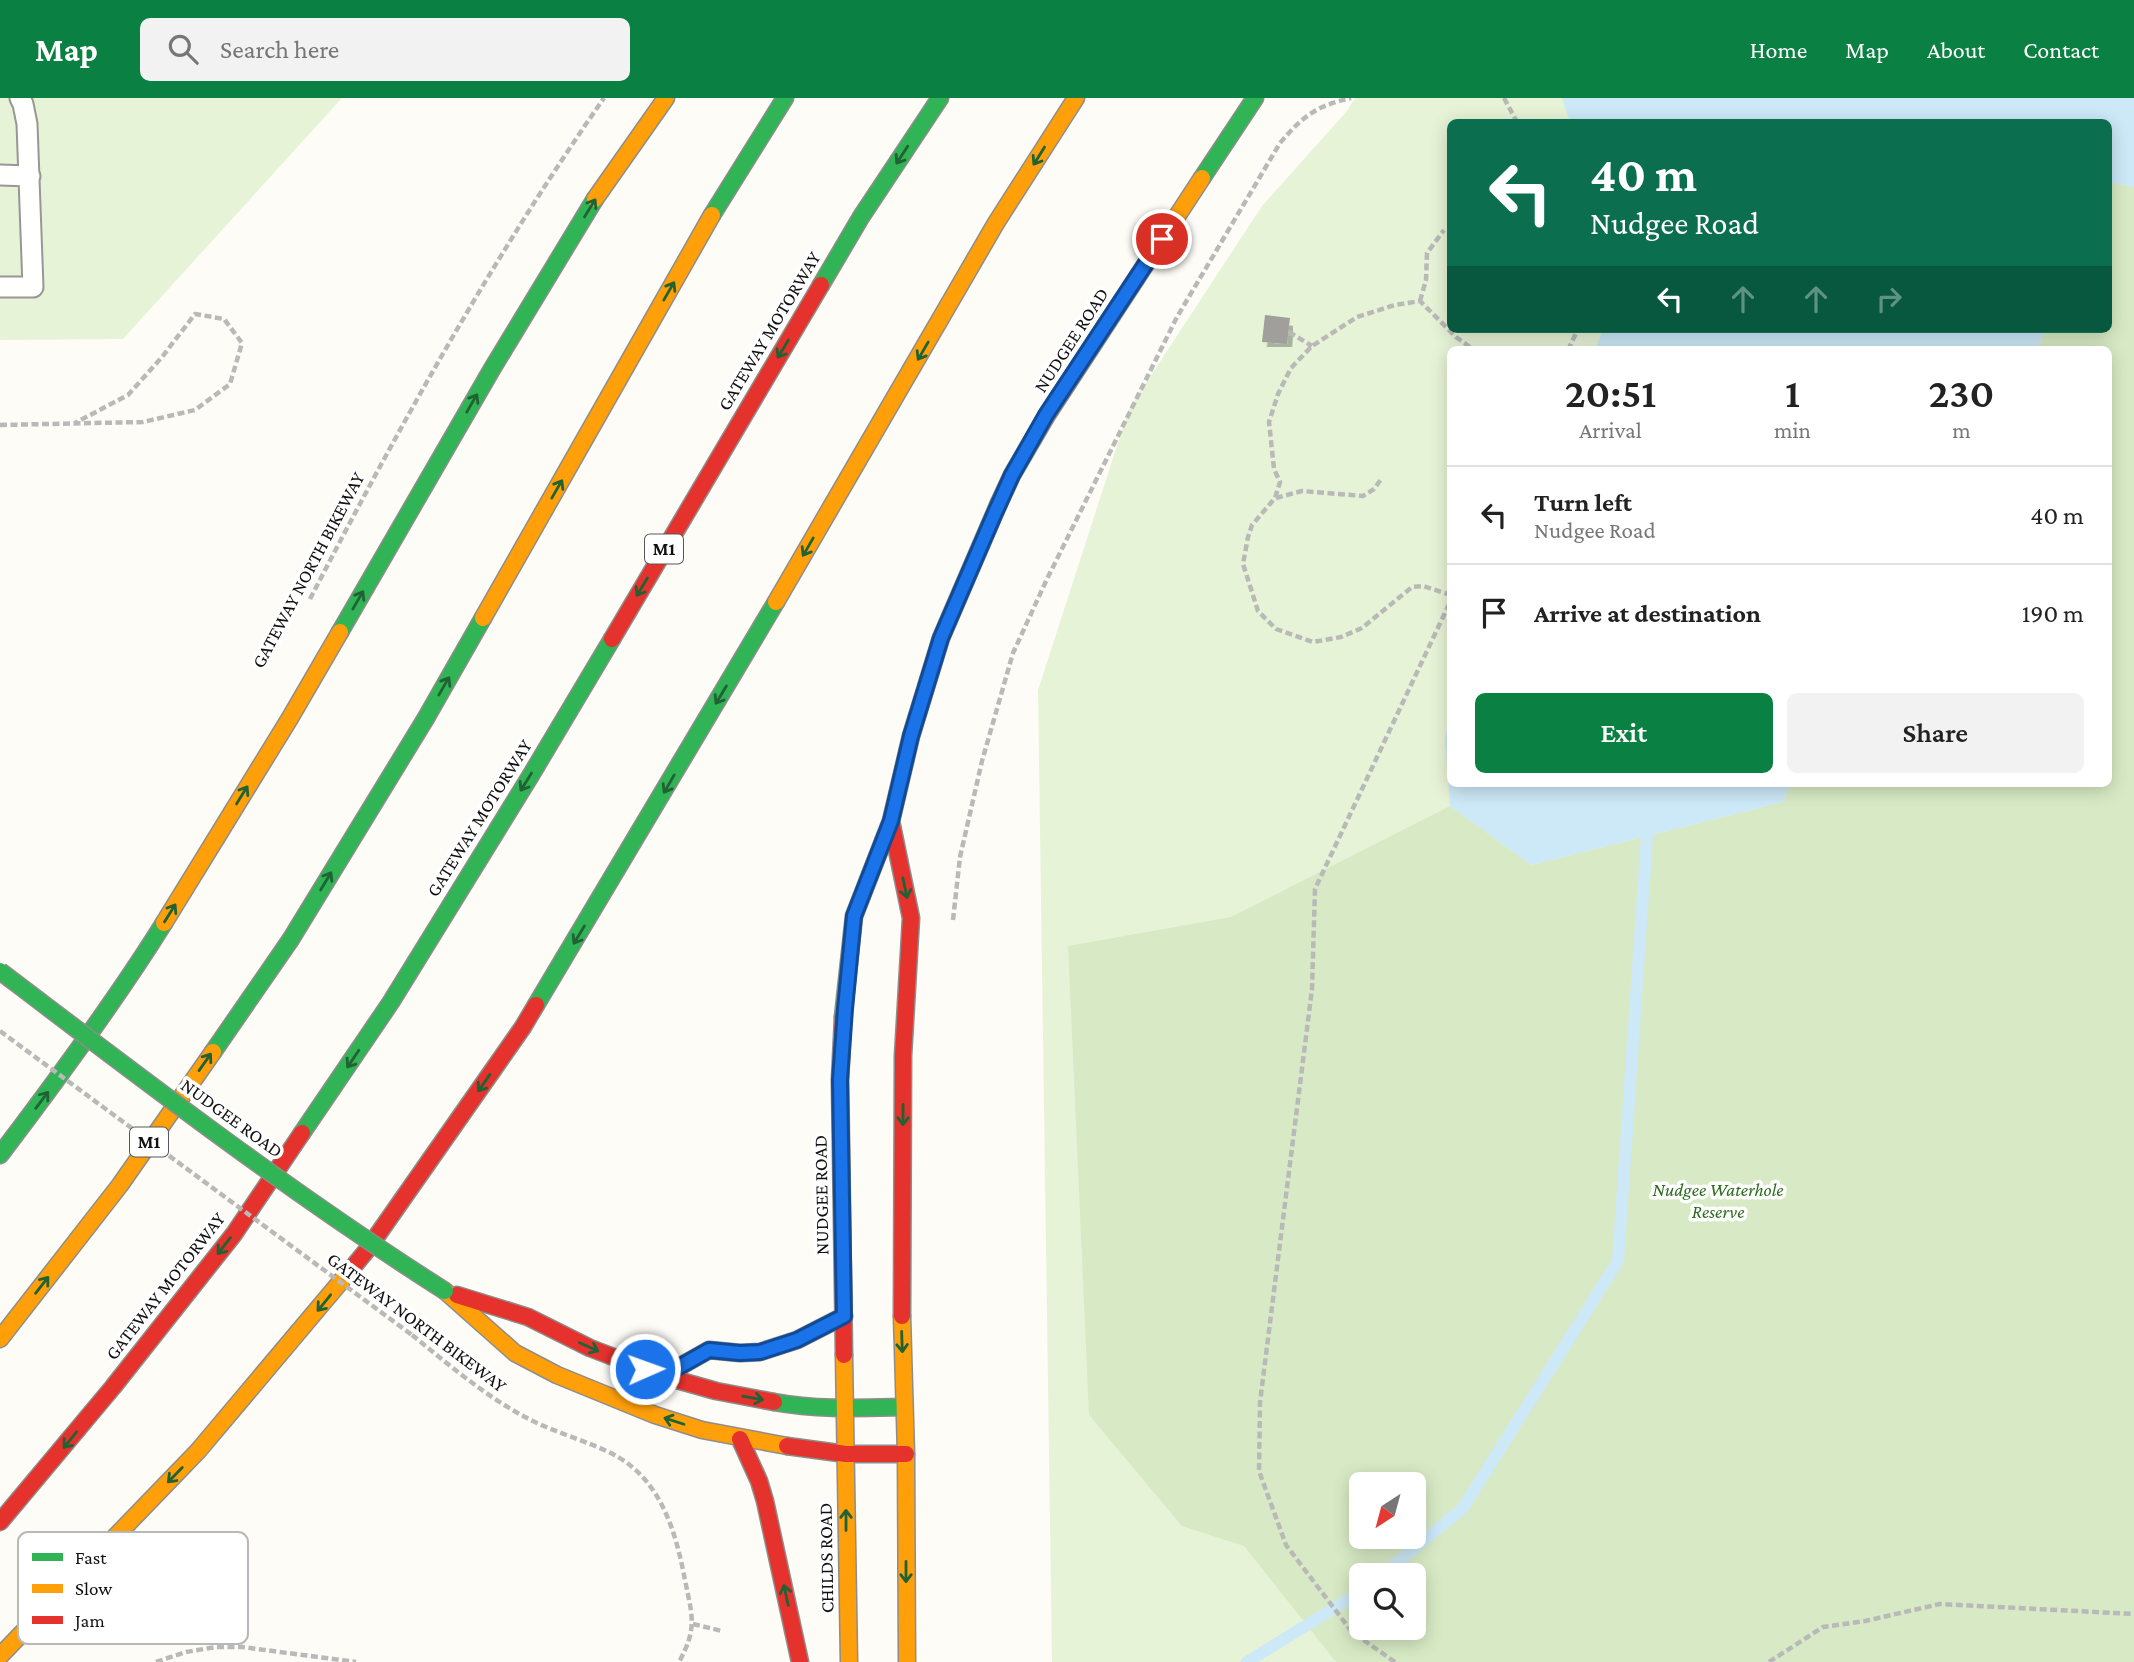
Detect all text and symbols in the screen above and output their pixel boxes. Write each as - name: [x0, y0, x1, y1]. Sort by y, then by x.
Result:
- search box: [140, 18, 630, 81]
- icon: search: [164, 30, 202, 68]
- text: Map: [35, 31, 98, 68]
- text: Search here: [220, 35, 339, 64]
- text: Home: [1750, 36, 1807, 63]
- text: Map: [1845, 36, 1889, 63]
- text: About: [1927, 36, 1985, 63]
- text: Contact: [2023, 36, 2099, 63]
- one-way arrow: [895, 145, 909, 164]
- one-way arrow: [1032, 145, 1046, 165]
- icon: left: [1475, 147, 1566, 238]
- text: 40 m: [1590, 147, 1697, 202]
- one-way arrow: [582, 199, 597, 218]
- text: Nudgee Road: [1590, 205, 1759, 241]
- pin: [1132, 209, 1192, 269]
- icon: arrive: [1143, 220, 1181, 258]
- street label: GATEWAY MOTORWAY: [713, 247, 825, 414]
- icon: left: [1651, 280, 1689, 318]
- icon: ahead: [1724, 280, 1762, 318]
- icon: ahead: [1797, 280, 1835, 318]
- icon: right: [1870, 280, 1908, 318]
- one-way arrow: [662, 281, 676, 301]
- street label: NUDGEE ROAD: [1029, 284, 1113, 396]
- one-way arrow: [776, 338, 790, 358]
- one-way arrow: [916, 340, 930, 360]
- text: 20:51: [1565, 369, 1656, 416]
- text: 1: [1785, 369, 1800, 416]
- text: 230: [1928, 369, 1994, 416]
- one-way arrow: [466, 393, 479, 414]
- text: Arrival: [1579, 417, 1642, 443]
- text: min: [1774, 417, 1811, 443]
- text: m: [1952, 417, 1971, 443]
- street label: GATEWAY NORTH BIKEWAY: [247, 468, 369, 671]
- one-way arrow: [550, 479, 564, 499]
- text: Turn left: [1534, 488, 1632, 517]
- icon: left: [1475, 496, 1513, 534]
- text: 40 m: [2030, 501, 2084, 530]
- text: Nudgee Road: [1534, 517, 1656, 543]
- road number: M1: [645, 534, 683, 564]
- one-way arrow: [801, 537, 815, 557]
- one-way arrow: [635, 576, 649, 596]
- one-way arrow: [352, 590, 366, 610]
- icon: arrive: [1475, 594, 1513, 632]
- text: Arrive at destination: [1534, 599, 1761, 628]
- text: 190 m: [2022, 599, 2084, 628]
- one-way arrow: [437, 677, 451, 697]
- one-way arrow: [714, 685, 728, 705]
- button: Exit: [1475, 693, 1773, 773]
- button: Share: [1787, 693, 2084, 773]
- street label: GATEWAY MOTORWAY: [422, 735, 536, 900]
- one-way arrow: [519, 772, 533, 792]
- one-way arrow: [662, 773, 676, 793]
- one-way arrow: [236, 786, 250, 806]
- one-way arrow: [319, 872, 334, 891]
- one-way arrow: [898, 876, 912, 899]
- one-way arrow: [163, 903, 177, 923]
- one-way arrow: [572, 925, 586, 945]
- one-way arrow: [346, 1049, 360, 1068]
- one-way arrow: [198, 1053, 212, 1072]
- one-way arrow: [477, 1073, 491, 1092]
- street label: NUDGEE ROAD: [177, 1074, 287, 1162]
- one-way arrow: [34, 1092, 49, 1110]
- one-way arrow: [896, 1103, 910, 1126]
- road number: M1: [130, 1128, 168, 1156]
- street label: NUDGEE ROAD: [809, 1135, 833, 1255]
- park label: Nudgee Waterhole Reserve: [1652, 1179, 1784, 1222]
- street label: GATEWAY MOTORWAY: [101, 1207, 230, 1364]
- one-way arrow: [216, 1237, 232, 1255]
- street label: GATEWAY NORTH BIKEWAY: [323, 1248, 511, 1397]
- one-way arrow: [34, 1277, 49, 1295]
- one-way arrow: [316, 1293, 331, 1311]
- one-way arrow: [895, 1330, 909, 1353]
- position arrow: [608, 1332, 682, 1406]
- one-way arrow: [578, 1341, 599, 1354]
- one-way arrow: [741, 1392, 764, 1405]
- one-way arrow: [663, 1414, 685, 1426]
- one-way arrow: [62, 1430, 77, 1448]
- one-way arrow: [166, 1466, 183, 1483]
- north arrow: [1349, 1472, 1426, 1549]
- map controls: [1349, 1472, 1426, 1640]
- street label: CHILDS ROAD: [815, 1503, 837, 1613]
- one-way arrow: [839, 1509, 853, 1532]
- legend: [18, 1532, 248, 1644]
- text: Fast: [75, 1547, 107, 1568]
- one-way arrow: [899, 1560, 913, 1583]
- button: search: [1349, 1563, 1426, 1640]
- text: Slow: [75, 1578, 112, 1599]
- one-way arrow: [779, 1584, 792, 1607]
- text: Jam: [73, 1610, 105, 1631]

